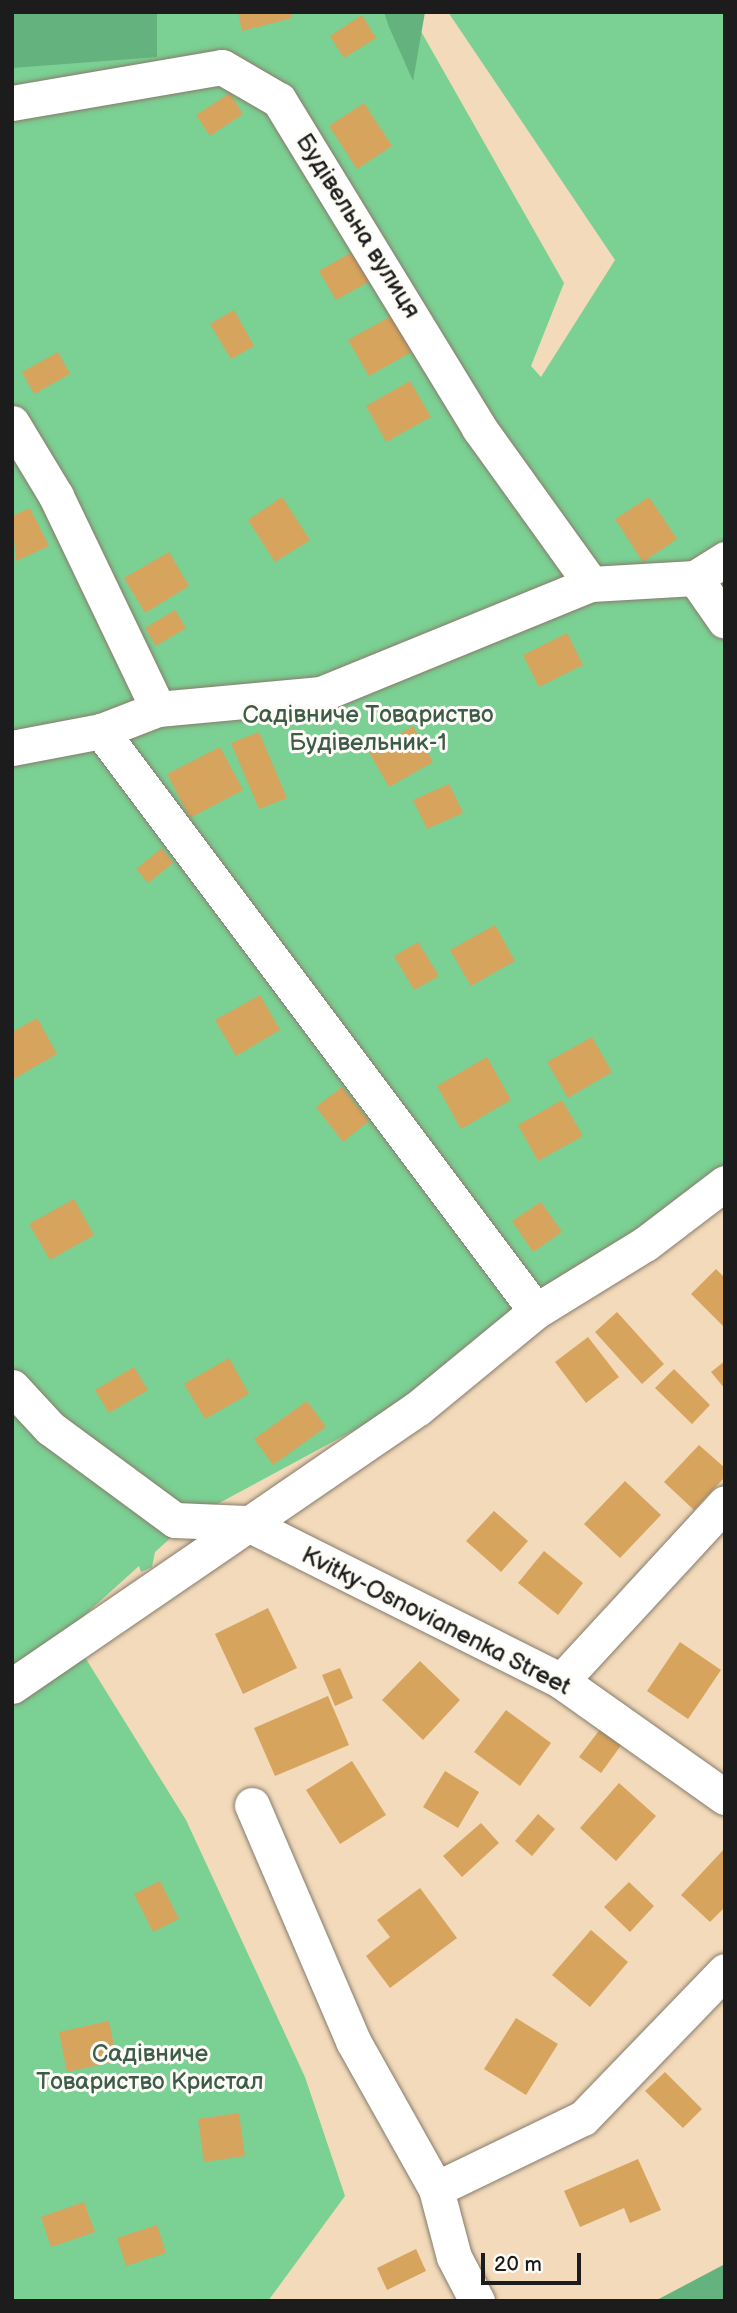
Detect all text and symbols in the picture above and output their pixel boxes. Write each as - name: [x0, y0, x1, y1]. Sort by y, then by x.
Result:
- street label: Будівельна вулиця: [290, 128, 426, 324]
- park label: Садівниче Товариство Будівельник-1: [243, 701, 493, 757]
- street label: Kvitky-Osnovianenka Street: [297, 1540, 575, 1702]
- park label: Садівниче Товариство Кристал: [36, 2040, 264, 2096]
- scale bar: [485, 2240, 585, 2284]
- text: 20 m: [494, 2252, 542, 2277]

